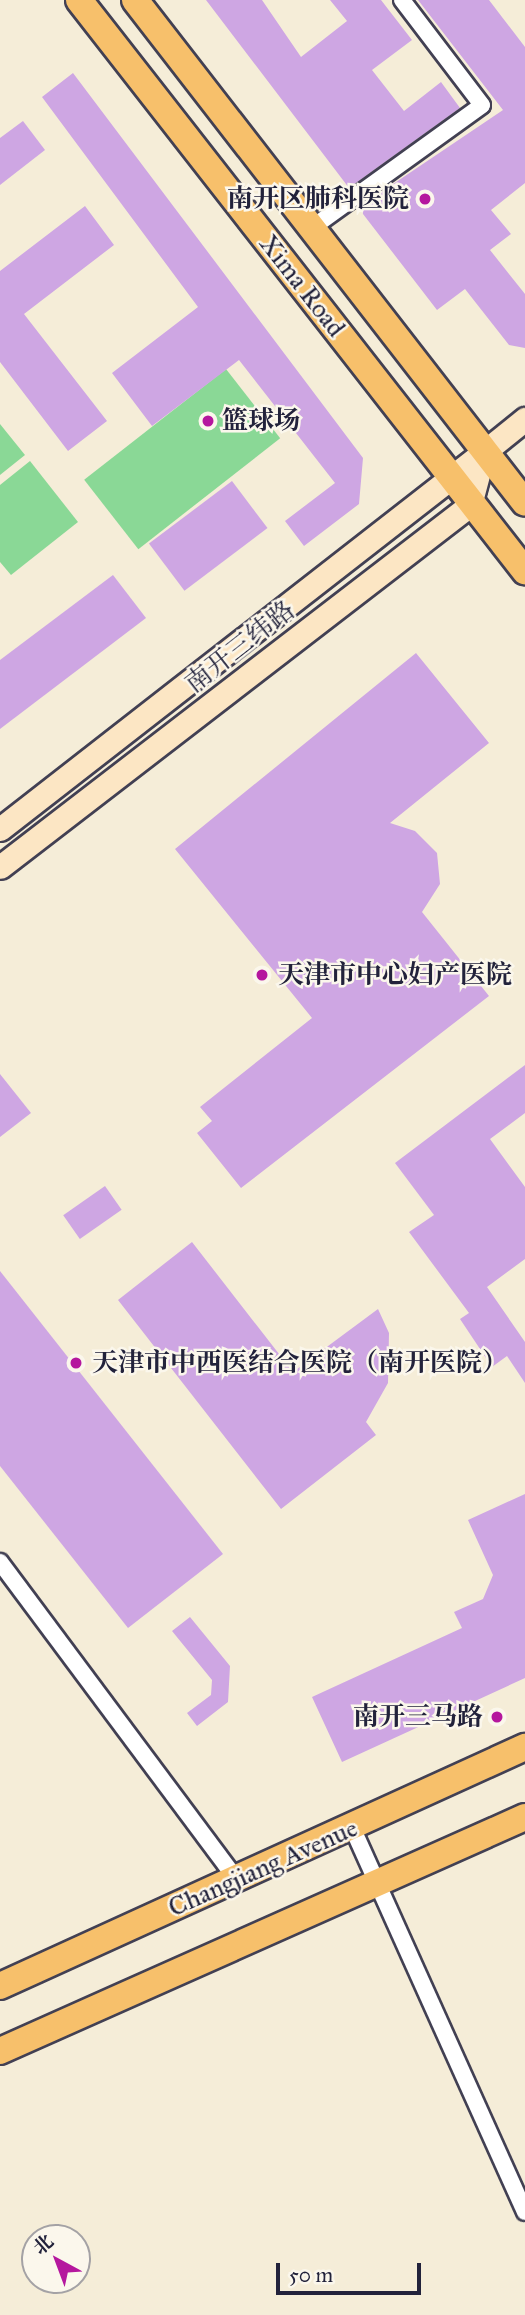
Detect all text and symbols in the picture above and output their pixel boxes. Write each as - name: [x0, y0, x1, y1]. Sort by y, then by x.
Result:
- place label: 南开区肺科医院: [227, 183, 409, 215]
- marker: 南开区肺科医院: [415, 189, 435, 209]
- street label: Xima Road: [252, 229, 352, 343]
- place label: 篮球场: [222, 405, 300, 437]
- marker: 篮球场: [200, 413, 216, 429]
- street label: 南开三纬路: [179, 595, 301, 699]
- place label: 天津市中心妇产医院: [278, 959, 512, 991]
- marker: 天津市中心妇产医院: [252, 965, 272, 985]
- place label: 天津市中西医结合医院（南开医院）: [92, 1347, 508, 1379]
- marker: 天津市中西医结合医院（南开医院）: [66, 1353, 86, 1373]
- place label: 南开三马路: [353, 1701, 483, 1733]
- marker: 南开三马路: [489, 1709, 505, 1725]
- street label: Changjiang Avenue: [164, 1812, 362, 1924]
- north arrow: [21, 2224, 91, 2294]
- text: 北: [28, 2229, 58, 2259]
- scale bar: [280, 2248, 425, 2292]
- text: 50 m: [289, 2262, 333, 2288]

